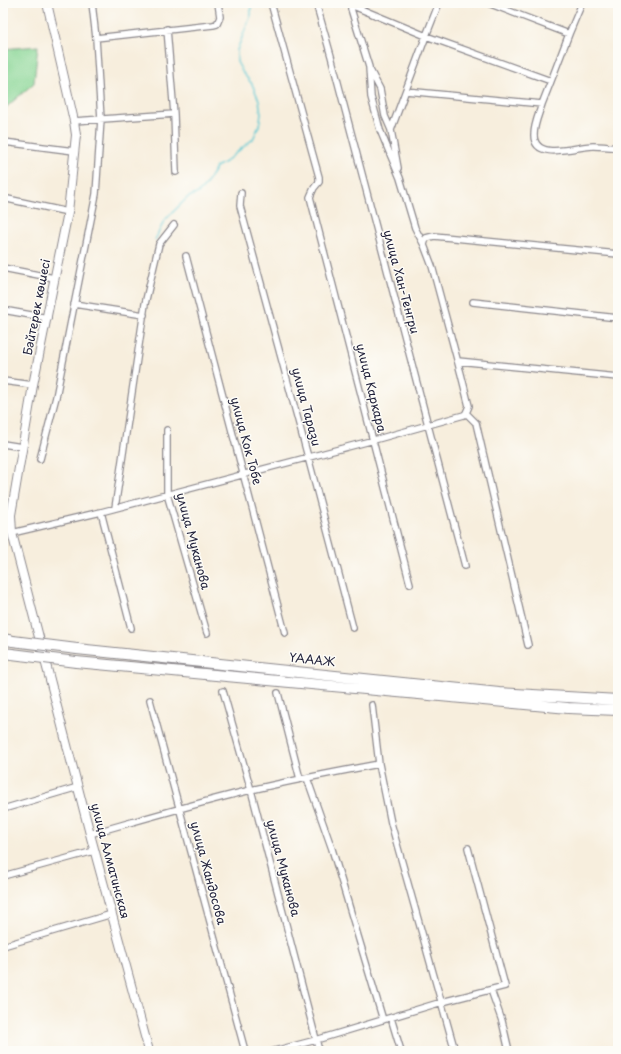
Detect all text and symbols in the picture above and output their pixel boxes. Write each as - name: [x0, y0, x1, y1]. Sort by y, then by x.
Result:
- street label: улица Хан-Тенгри: [379, 228, 425, 336]
- street label: Бәйтерек көшесі: [18, 257, 54, 356]
- street label: улица Каркара: [352, 341, 392, 435]
- street label: улица Тарази: [288, 365, 326, 448]
- street label: улица Кок Тобе: [227, 395, 267, 487]
- street label: улица Муканова: [172, 490, 216, 592]
- street label: ҮАААЖ: [288, 648, 336, 670]
- street label: улица Алматинская: [87, 801, 135, 921]
- street label: улица Муканова: [262, 817, 306, 919]
- street label: улица Жандосова: [187, 819, 232, 927]

